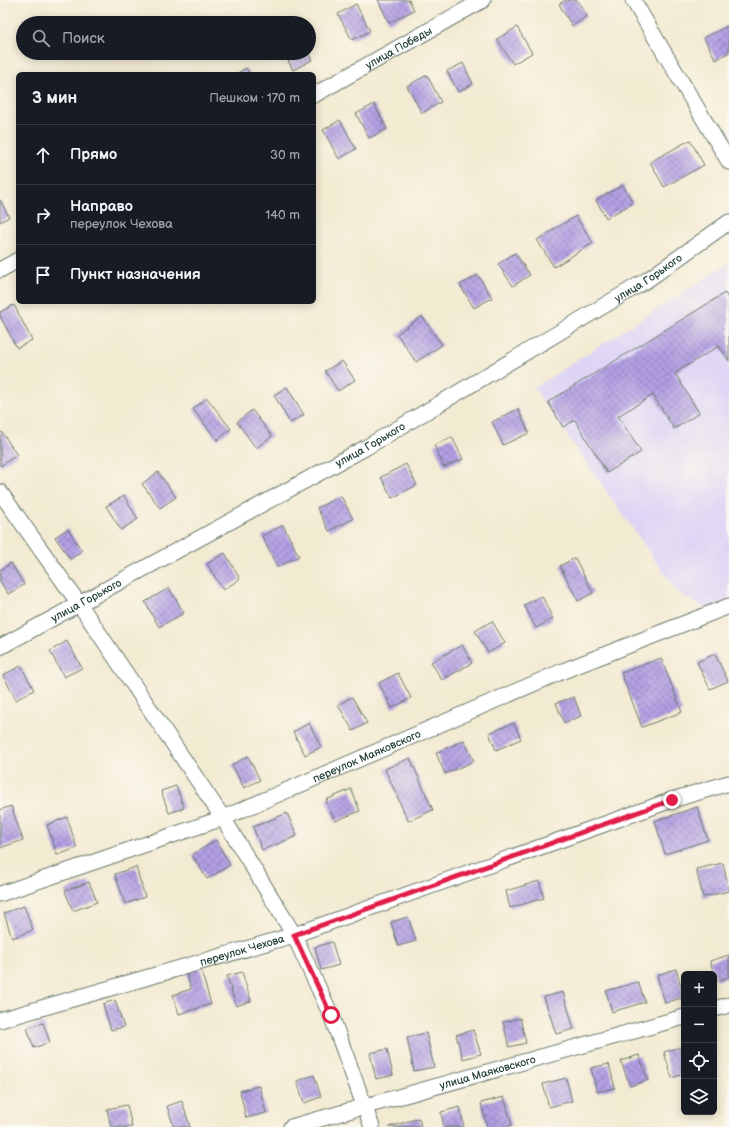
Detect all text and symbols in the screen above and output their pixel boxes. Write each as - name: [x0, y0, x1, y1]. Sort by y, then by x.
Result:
- search box: [16, 16, 316, 60]
- street label: улица Победы: [363, 24, 434, 72]
- icon: search: [30, 27, 52, 49]
- text: Поиск: [62, 29, 105, 48]
- text: 3 мин: [32, 88, 77, 108]
- text: Пешком · 170 m: [209, 90, 300, 106]
- icon: ahead: [32, 144, 54, 166]
- text: Прямо: [70, 145, 117, 164]
- text: 30 m: [270, 147, 300, 163]
- text: Направо: [70, 197, 133, 216]
- icon: right: [32, 204, 54, 226]
- text: 140 m: [265, 207, 300, 223]
- text: переулок Чехова: [70, 216, 173, 232]
- street label: улица Горького: [612, 251, 685, 305]
- icon: arrive: [32, 264, 54, 286]
- text: Пункт назначения: [70, 265, 201, 284]
- street label: улица Горького: [333, 420, 408, 470]
- street label: улица Горького: [49, 576, 124, 625]
- street label: переулок Маяковского: [311, 727, 423, 785]
- route end: [663, 791, 681, 809]
- street label: переулок Чехова: [199, 932, 286, 969]
- map controls: [681, 971, 717, 1115]
- button: +: [681, 971, 717, 1007]
- route start: [322, 1006, 340, 1024]
- button: −: [681, 1007, 717, 1043]
- button: locate: [681, 1043, 717, 1079]
- street label: улица Маяковского: [438, 1053, 537, 1092]
- button: layers: [681, 1079, 717, 1115]

